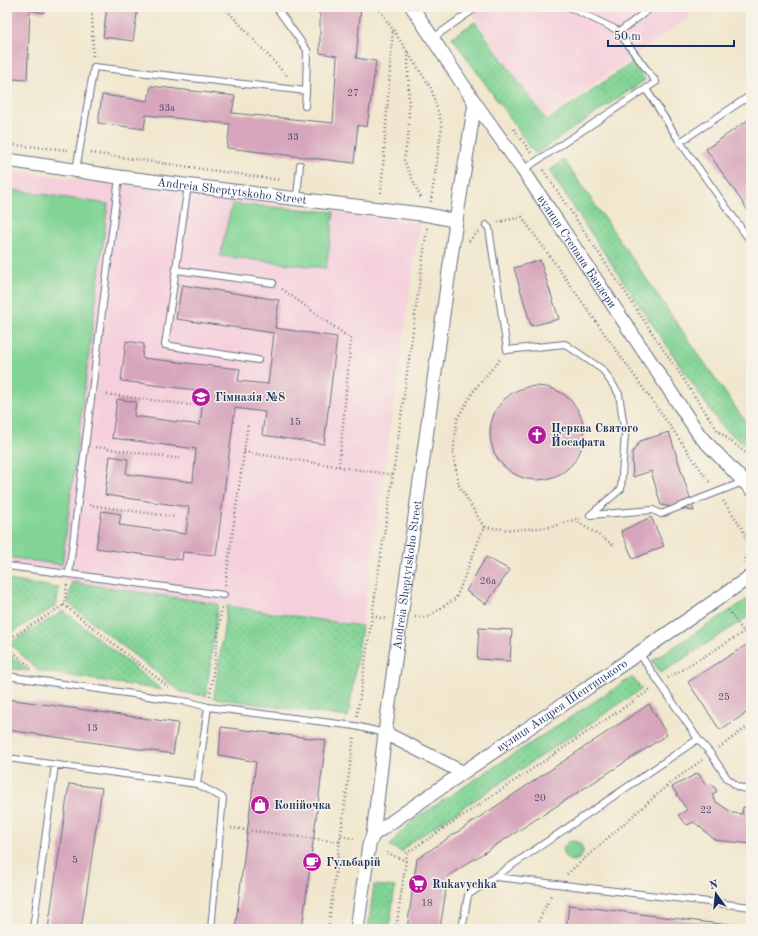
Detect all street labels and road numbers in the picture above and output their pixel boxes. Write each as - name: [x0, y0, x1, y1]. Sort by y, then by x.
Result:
- street label: Andreia Sheptytskoho Street: [156, 177, 307, 207]
- street label: вулиця Степана Бандери: [534, 193, 618, 311]
- street label: Andreia Sheptytskoho Street: [392, 500, 424, 650]
- street label: вулиця Андрея Шептицького: [495, 658, 630, 755]

